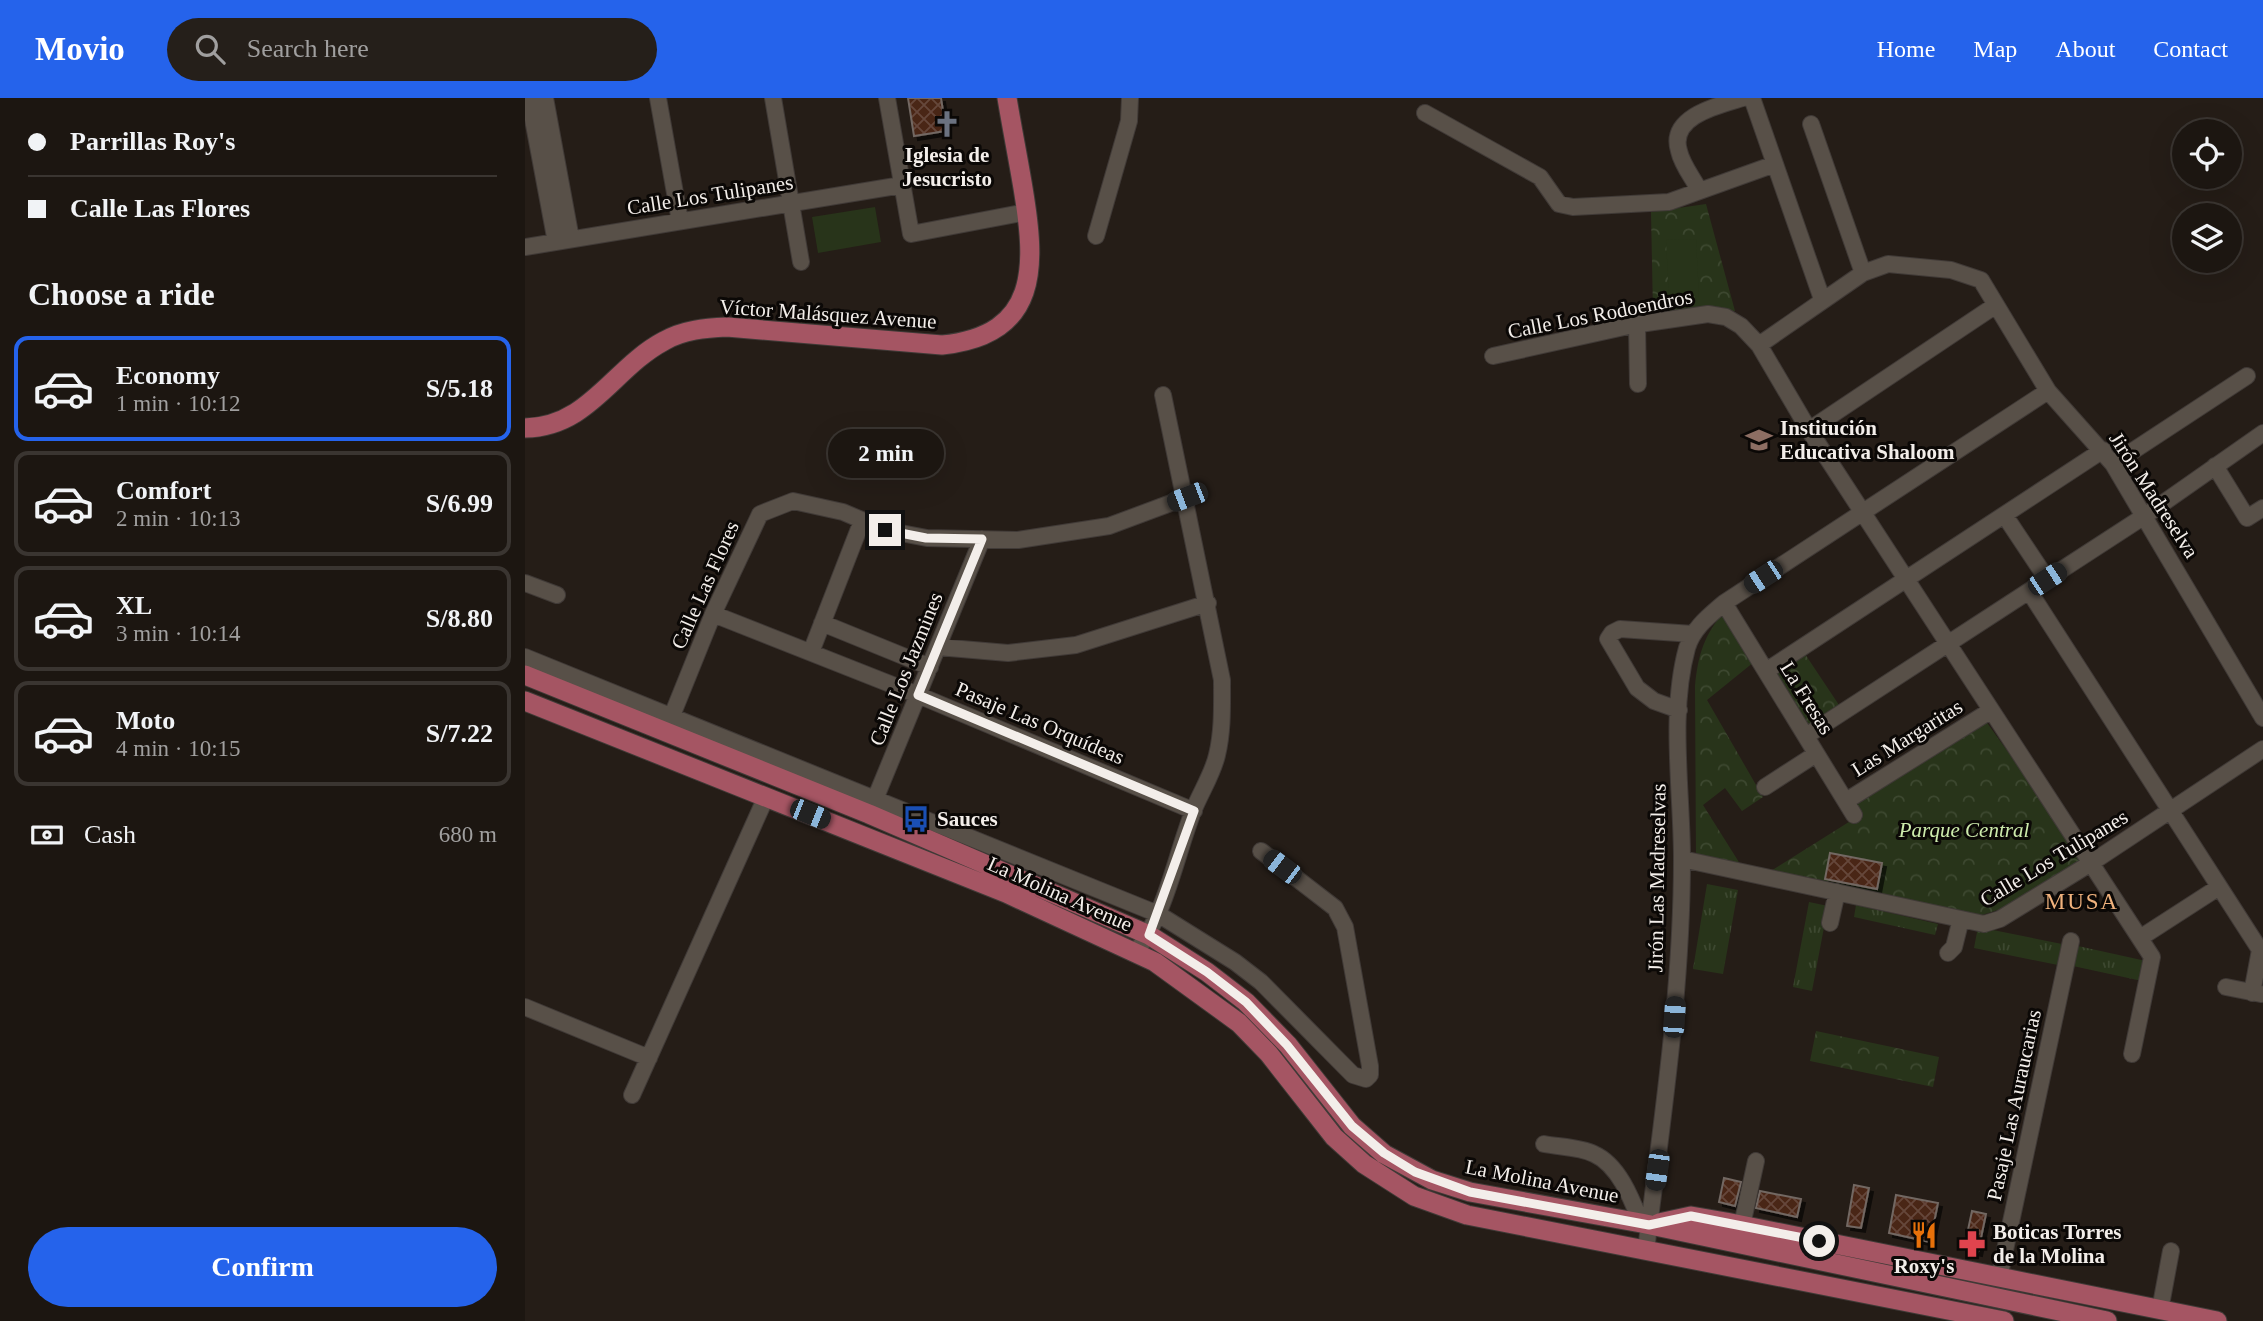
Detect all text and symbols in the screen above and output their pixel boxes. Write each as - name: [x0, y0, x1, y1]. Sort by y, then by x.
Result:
- search box: [167, 18, 657, 81]
- icon: search: [191, 30, 229, 68]
- text: Movio: [35, 31, 125, 67]
- text: Search here: [247, 34, 369, 63]
- text: Home: [1877, 36, 1935, 62]
- text: Map: [1973, 36, 2017, 62]
- text: About: [2055, 36, 2115, 62]
- text: Contact: [2153, 36, 2228, 62]
- church icon: Iglesia de Jesucristo: [932, 109, 962, 139]
- map controls: [2172, 119, 2242, 273]
- button: locate: [2172, 119, 2242, 189]
- text: Parrillas Roy's: [70, 127, 235, 156]
- place label: Iglesia de Jesucristo: [902, 143, 992, 191]
- street label: Calle Los Tulipanes: [625, 170, 795, 220]
- text: Calle Las Flores: [70, 194, 250, 223]
- button: layers: [2172, 203, 2242, 273]
- text: Choose a ride: [28, 276, 215, 312]
- street label: Calle Los Rodoendros: [1506, 284, 1694, 344]
- street label: Víctor Malásquez Avenue: [719, 294, 937, 334]
- icon: car: [32, 357, 95, 420]
- text: Economy: [116, 361, 220, 390]
- text: S/5.18: [426, 374, 493, 403]
- text: 1 min · 10:12: [116, 391, 241, 416]
- place label: Institución Educativa Shaloom: [1780, 416, 1955, 464]
- school or university icon: Institución Educativa Shaloom: [1744, 425, 1774, 455]
- callout: 2 min: [827, 428, 943, 478]
- street label: Jirón Madreselva: [2104, 428, 2204, 563]
- text: 2 min: [858, 441, 914, 466]
- icon: car: [32, 472, 95, 535]
- text: Comfort: [116, 476, 211, 505]
- car: [1164, 480, 1211, 514]
- text: S/6.99: [426, 489, 493, 518]
- text: 2 min · 10:13: [116, 506, 241, 531]
- route end: [869, 514, 901, 546]
- street label: Calle Las Flores: [666, 517, 744, 653]
- car: [1740, 557, 1787, 597]
- car: [2024, 559, 2071, 599]
- icon: car: [32, 587, 95, 650]
- street label: Calle Los Jazmines: [864, 589, 948, 749]
- text: XL: [116, 591, 152, 620]
- text: S/8.80: [426, 604, 493, 633]
- text: 3 min · 10:14: [116, 621, 241, 646]
- street label: La Fresas: [1775, 657, 1839, 739]
- street label: Pasaje Las Orquídeas: [952, 677, 1128, 769]
- street label: Las Margaritas: [1847, 694, 1967, 782]
- icon: car: [32, 702, 95, 765]
- text: Moto: [116, 706, 175, 735]
- text: S/7.22: [426, 719, 493, 748]
- text: 4 min · 10:15: [116, 736, 241, 761]
- street label: Jirón Las Madreselvas: [1643, 783, 1671, 973]
- car: [787, 796, 834, 832]
- bus stop icon: Sauces: [901, 804, 931, 834]
- street label: Calle Los Tulipanes: [1976, 804, 2132, 912]
- place label: Sauces: [937, 807, 998, 831]
- icon: cash: [28, 816, 66, 854]
- park label: Parque Central: [1898, 818, 2029, 842]
- text: Cash: [84, 820, 136, 849]
- text: 680 m: [439, 822, 497, 847]
- car: [1259, 846, 1306, 888]
- street label: La Molina Avenue: [984, 851, 1136, 937]
- district label: MUSA: [2045, 889, 2119, 914]
- car: [1663, 995, 1686, 1039]
- street label: Pasaje Las Auraucarias: [1982, 1007, 2046, 1203]
- car: [1644, 1148, 1671, 1192]
- street label: La Molina Avenue: [1463, 1154, 1621, 1208]
- restaurant icon: Roxy's: [1909, 1220, 1939, 1250]
- place label: Boticas Torres de la Molina: [1993, 1220, 2122, 1268]
- route start: [1803, 1225, 1835, 1257]
- button: Confirm: [28, 1227, 497, 1307]
- pharmacy icon: Boticas Torres de la Molina: [1957, 1229, 1987, 1259]
- place label: Roxy's: [1894, 1254, 1954, 1278]

